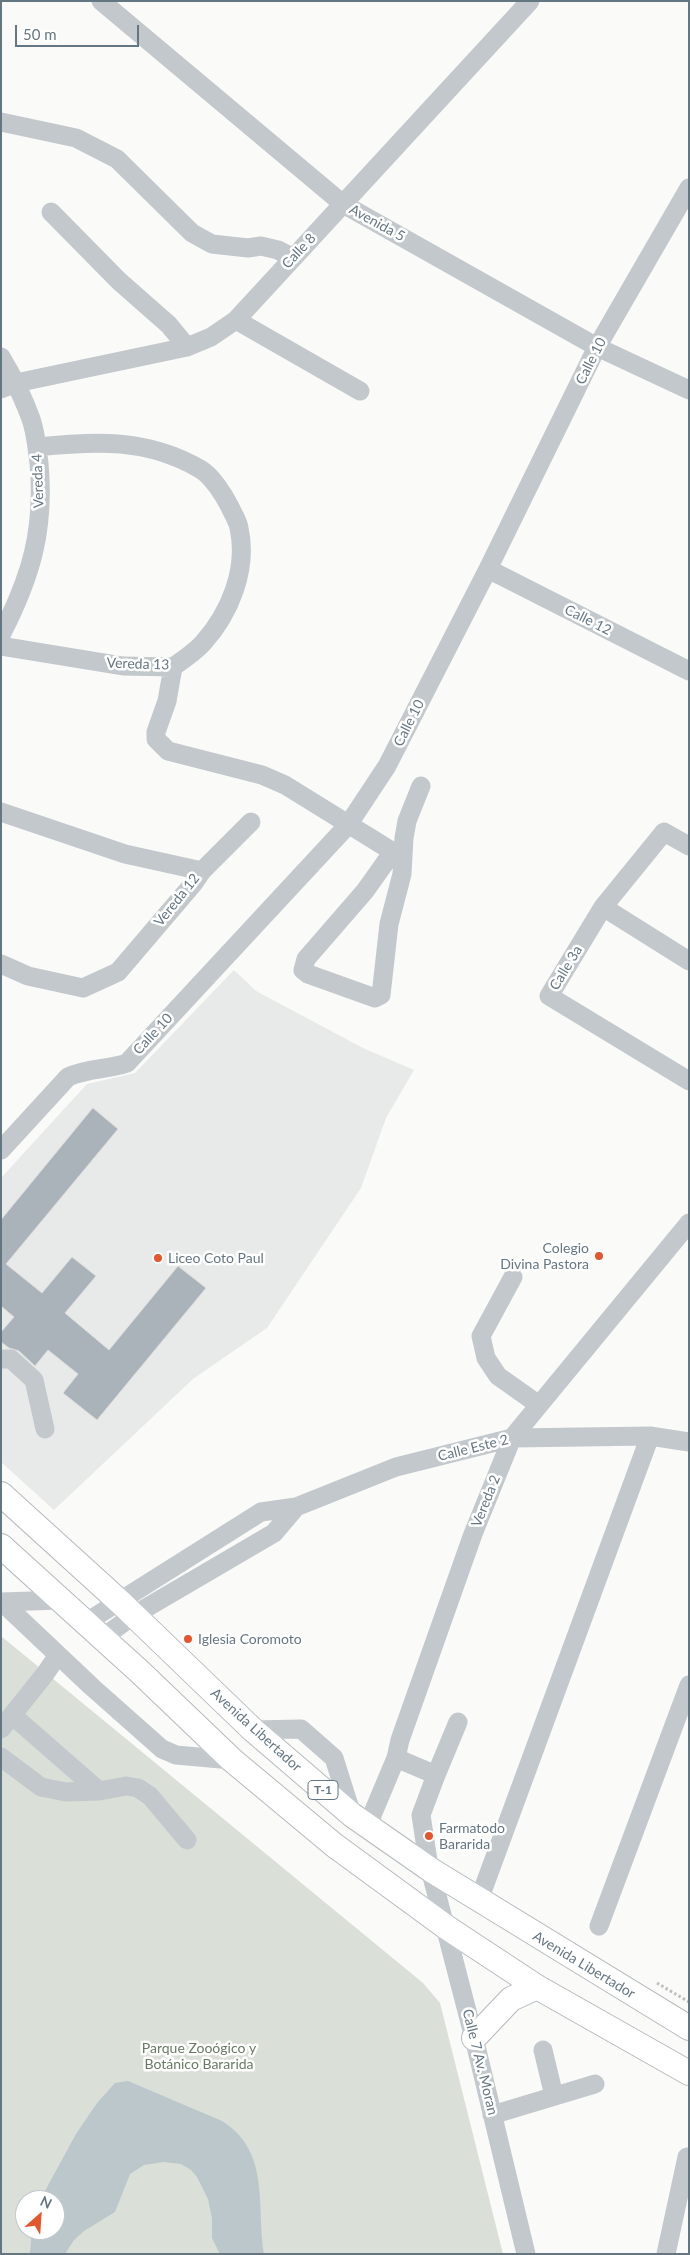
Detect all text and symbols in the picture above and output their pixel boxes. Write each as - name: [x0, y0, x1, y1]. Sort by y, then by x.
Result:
- scale bar: [18, 15, 141, 47]
- text: 50 m: [23, 25, 57, 43]
- street label: Avenida 5: [346, 201, 408, 245]
- street label: Calle 8: [279, 230, 319, 272]
- street label: Calle 10: [572, 335, 610, 387]
- street label: Vereda 4: [29, 453, 47, 509]
- street label: Calle 12: [562, 601, 614, 639]
- street label: Vereda 13: [106, 655, 170, 673]
- street label: Calle 10: [390, 697, 428, 749]
- street label: Vereda 12: [151, 870, 203, 930]
- street label: Calle 3a: [546, 943, 586, 993]
- street label: Calle 10: [130, 1010, 176, 1058]
- place label: Colegio Divina Pastora: [500, 1240, 589, 1272]
- place label: Liceo Coto Paul: [168, 1250, 264, 1266]
- marker: Colegio Divina Pastora: [593, 1250, 605, 1262]
- marker: Liceo Coto Paul: [152, 1252, 164, 1264]
- street label: Calle Este 2: [436, 1431, 510, 1465]
- street label: Vereda 2: [468, 1473, 504, 1529]
- place label: Iglesia Coromoto: [198, 1631, 302, 1647]
- marker: Iglesia Coromoto: [182, 1633, 194, 1645]
- street label: Avenida Libertador: [207, 1685, 305, 1775]
- road number: T-1: [308, 1780, 338, 1800]
- place label: Farmatodo Bararida: [439, 1820, 505, 1852]
- marker: Farmatodo Bararida: [423, 1830, 435, 1842]
- street label: Avenida Libertador: [530, 1928, 638, 2002]
- street label: Calle 7 Av. Moran: [459, 2007, 501, 2117]
- park label: Parque Zooógico y Botánico Bararida: [142, 2040, 256, 2072]
- north arrow: [15, 2190, 65, 2240]
- text: N: [38, 2192, 55, 2212]

